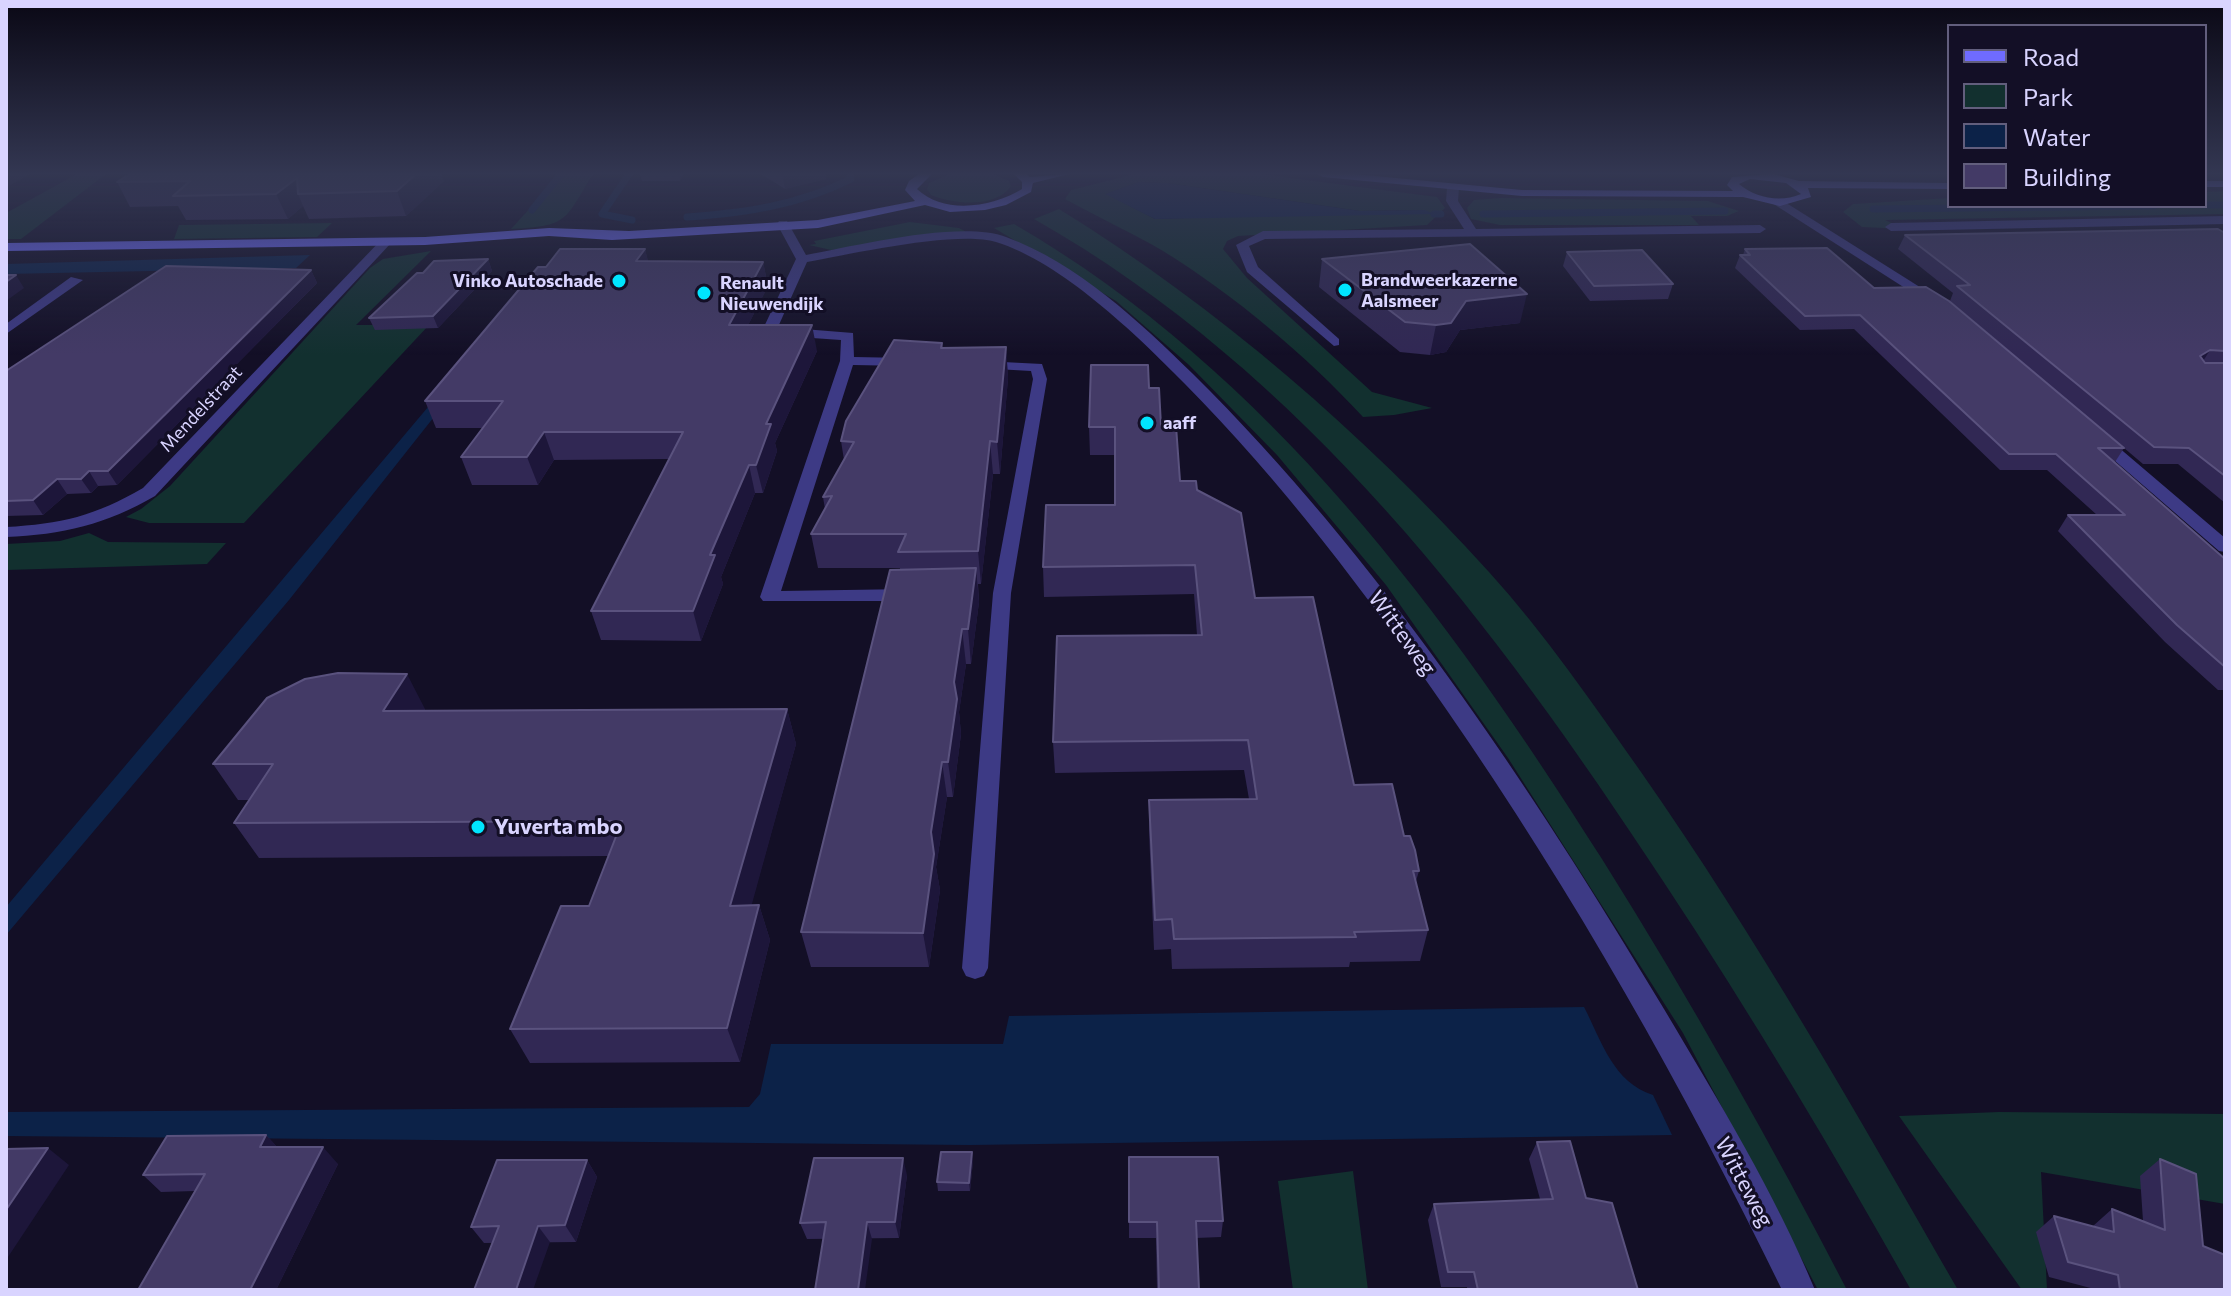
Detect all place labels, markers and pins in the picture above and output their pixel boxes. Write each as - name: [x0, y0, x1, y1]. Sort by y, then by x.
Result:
- place label: Brandweerkazerne Aalsmeer: [1361, 269, 1517, 312]
- place label: Vinko Autoschade: [453, 270, 603, 292]
- marker: Vinko Autoschade: [610, 272, 628, 290]
- place label: Renault Nieuwendijk: [720, 272, 824, 314]
- marker: Brandweerkazerne Aalsmeer: [1336, 281, 1354, 299]
- marker: Renault Nieuwendijk: [695, 284, 713, 302]
- place label: aaff: [1163, 412, 1196, 434]
- marker: aaff: [1138, 414, 1156, 432]
- place label: Yuverta mbo: [494, 814, 623, 840]
- marker: Yuverta mbo: [469, 818, 487, 836]

